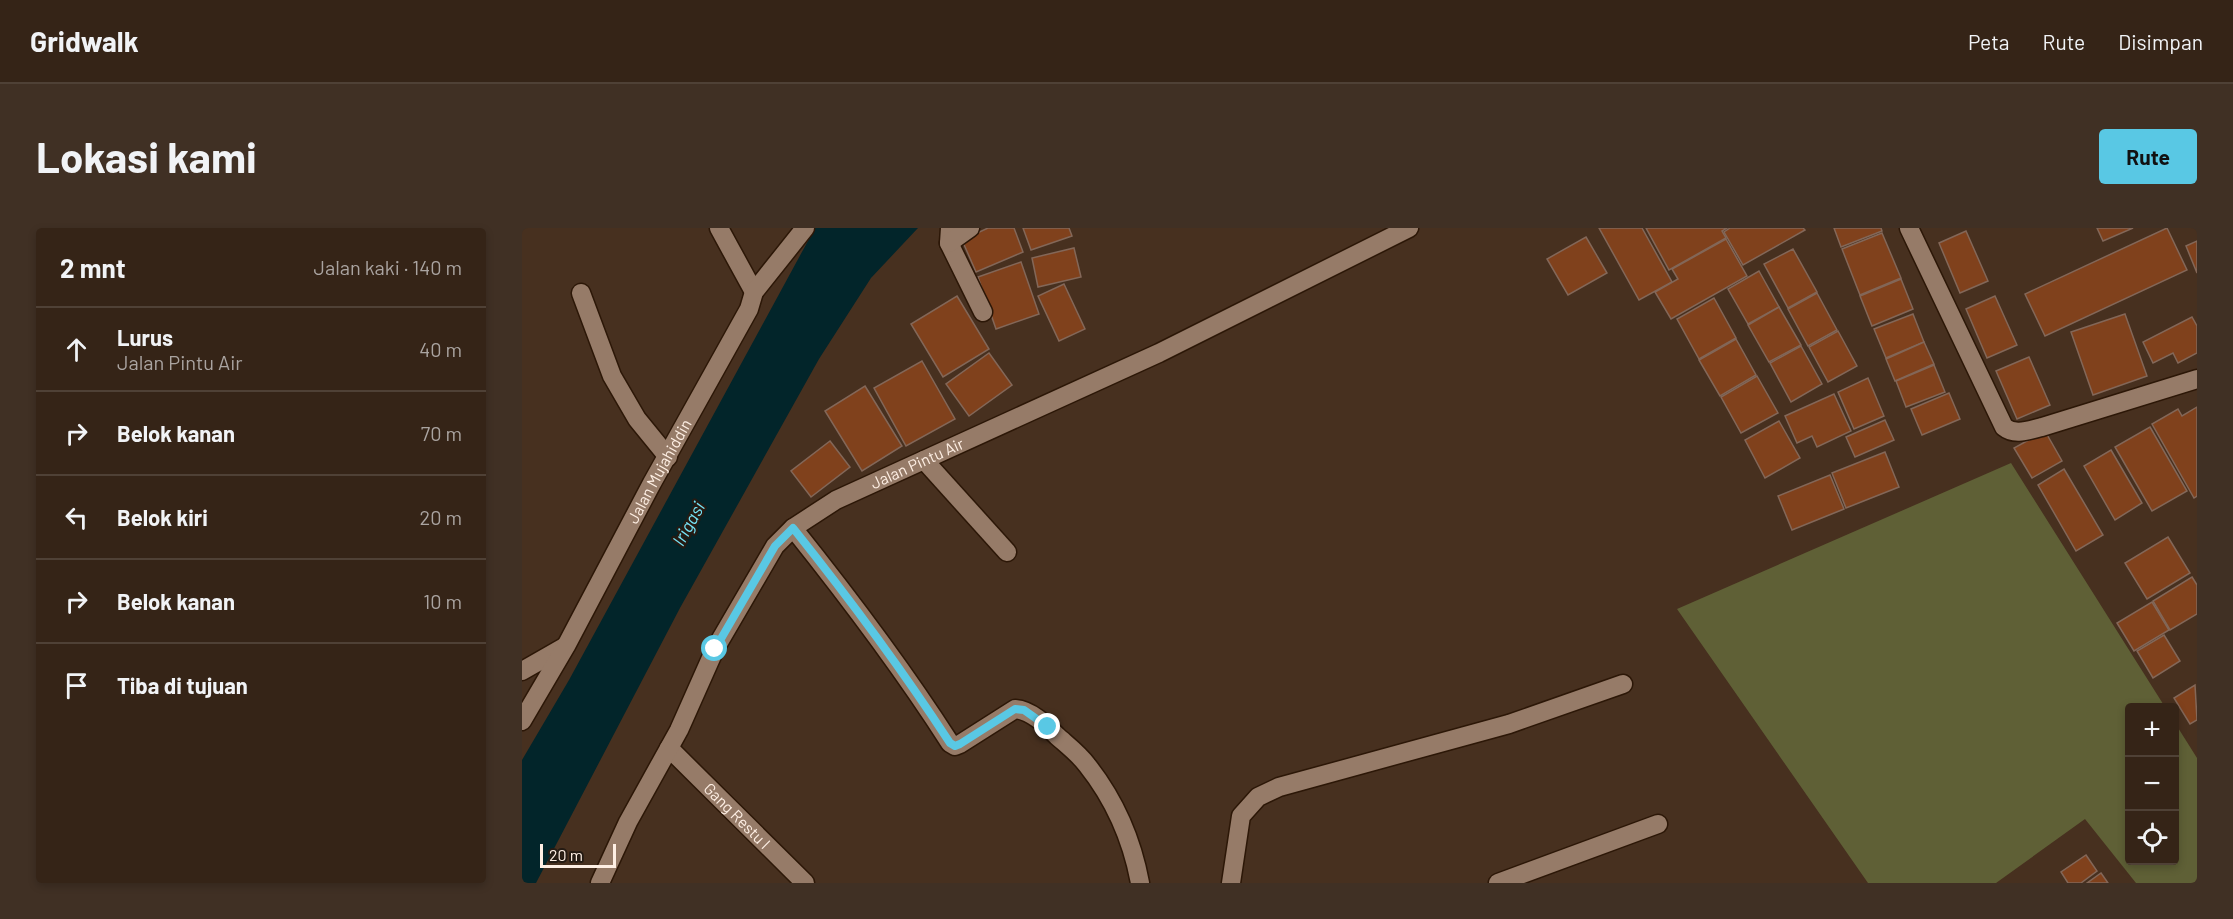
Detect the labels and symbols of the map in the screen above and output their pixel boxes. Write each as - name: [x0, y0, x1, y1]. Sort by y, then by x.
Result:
- street label: Jalan Mujahiddin: [622, 415, 695, 526]
- street label: Jalan Pintu Air: [867, 433, 967, 492]
- water label: Irigasi: [667, 497, 709, 549]
- route start: [701, 635, 727, 661]
- route end: [1034, 713, 1060, 739]
- street label: Gang Restu I: [700, 778, 775, 852]
- scale bar: [540, 841, 616, 868]

